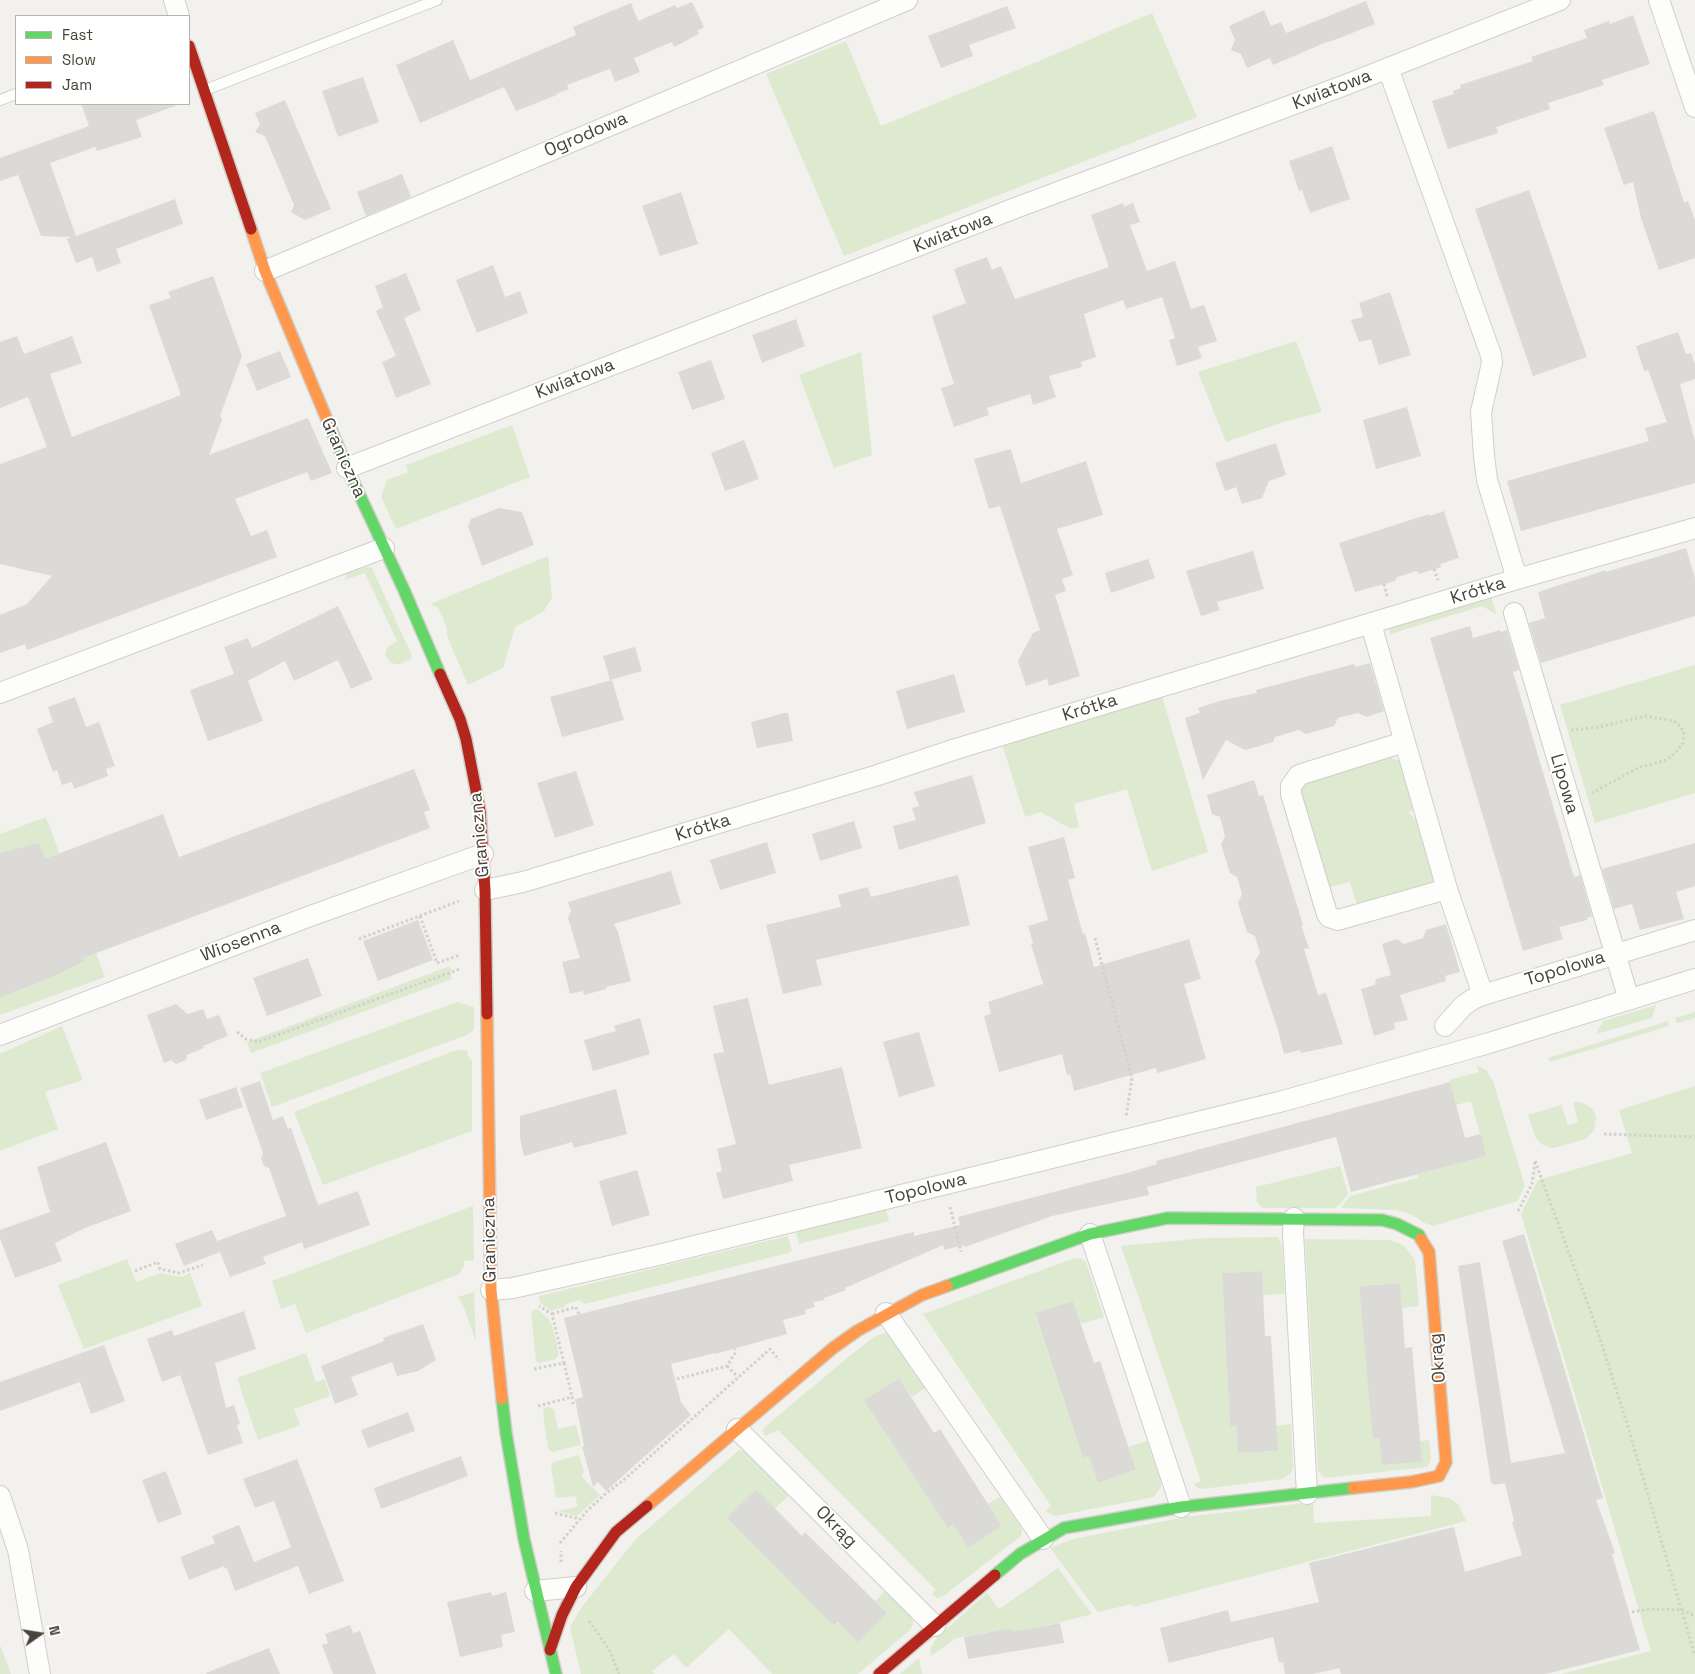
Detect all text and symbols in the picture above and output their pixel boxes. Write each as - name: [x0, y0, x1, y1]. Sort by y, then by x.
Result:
- legend: [15, 15, 190, 105]
- text: Fast: [62, 25, 93, 44]
- text: Slow: [62, 50, 96, 69]
- street label: Kwiatowa: [1290, 65, 1374, 115]
- text: Jam: [62, 75, 92, 94]
- street label: Ogrodowa: [541, 108, 631, 162]
- street label: Kwiatowa: [911, 208, 995, 258]
- street label: Kwiatowa: [533, 354, 617, 404]
- street label: Graniczna: [316, 415, 370, 501]
- street label: Krótka: [1448, 572, 1508, 610]
- street label: Krótka: [1060, 689, 1120, 727]
- street label: Lipowa: [1545, 752, 1583, 816]
- street label: Graniczna: [466, 792, 494, 878]
- street label: Krótka: [673, 809, 733, 847]
- street label: Wiosenna: [198, 917, 284, 967]
- street label: Topolowa: [1522, 947, 1608, 991]
- street label: Topolowa: [883, 1169, 969, 1209]
- street label: Graniczna: [478, 1197, 502, 1283]
- street label: Okrąg: [1425, 1332, 1451, 1384]
- street label: Okrąg: [811, 1502, 861, 1552]
- north arrow: [15, 1609, 65, 1659]
- text: N: [45, 1624, 64, 1637]

